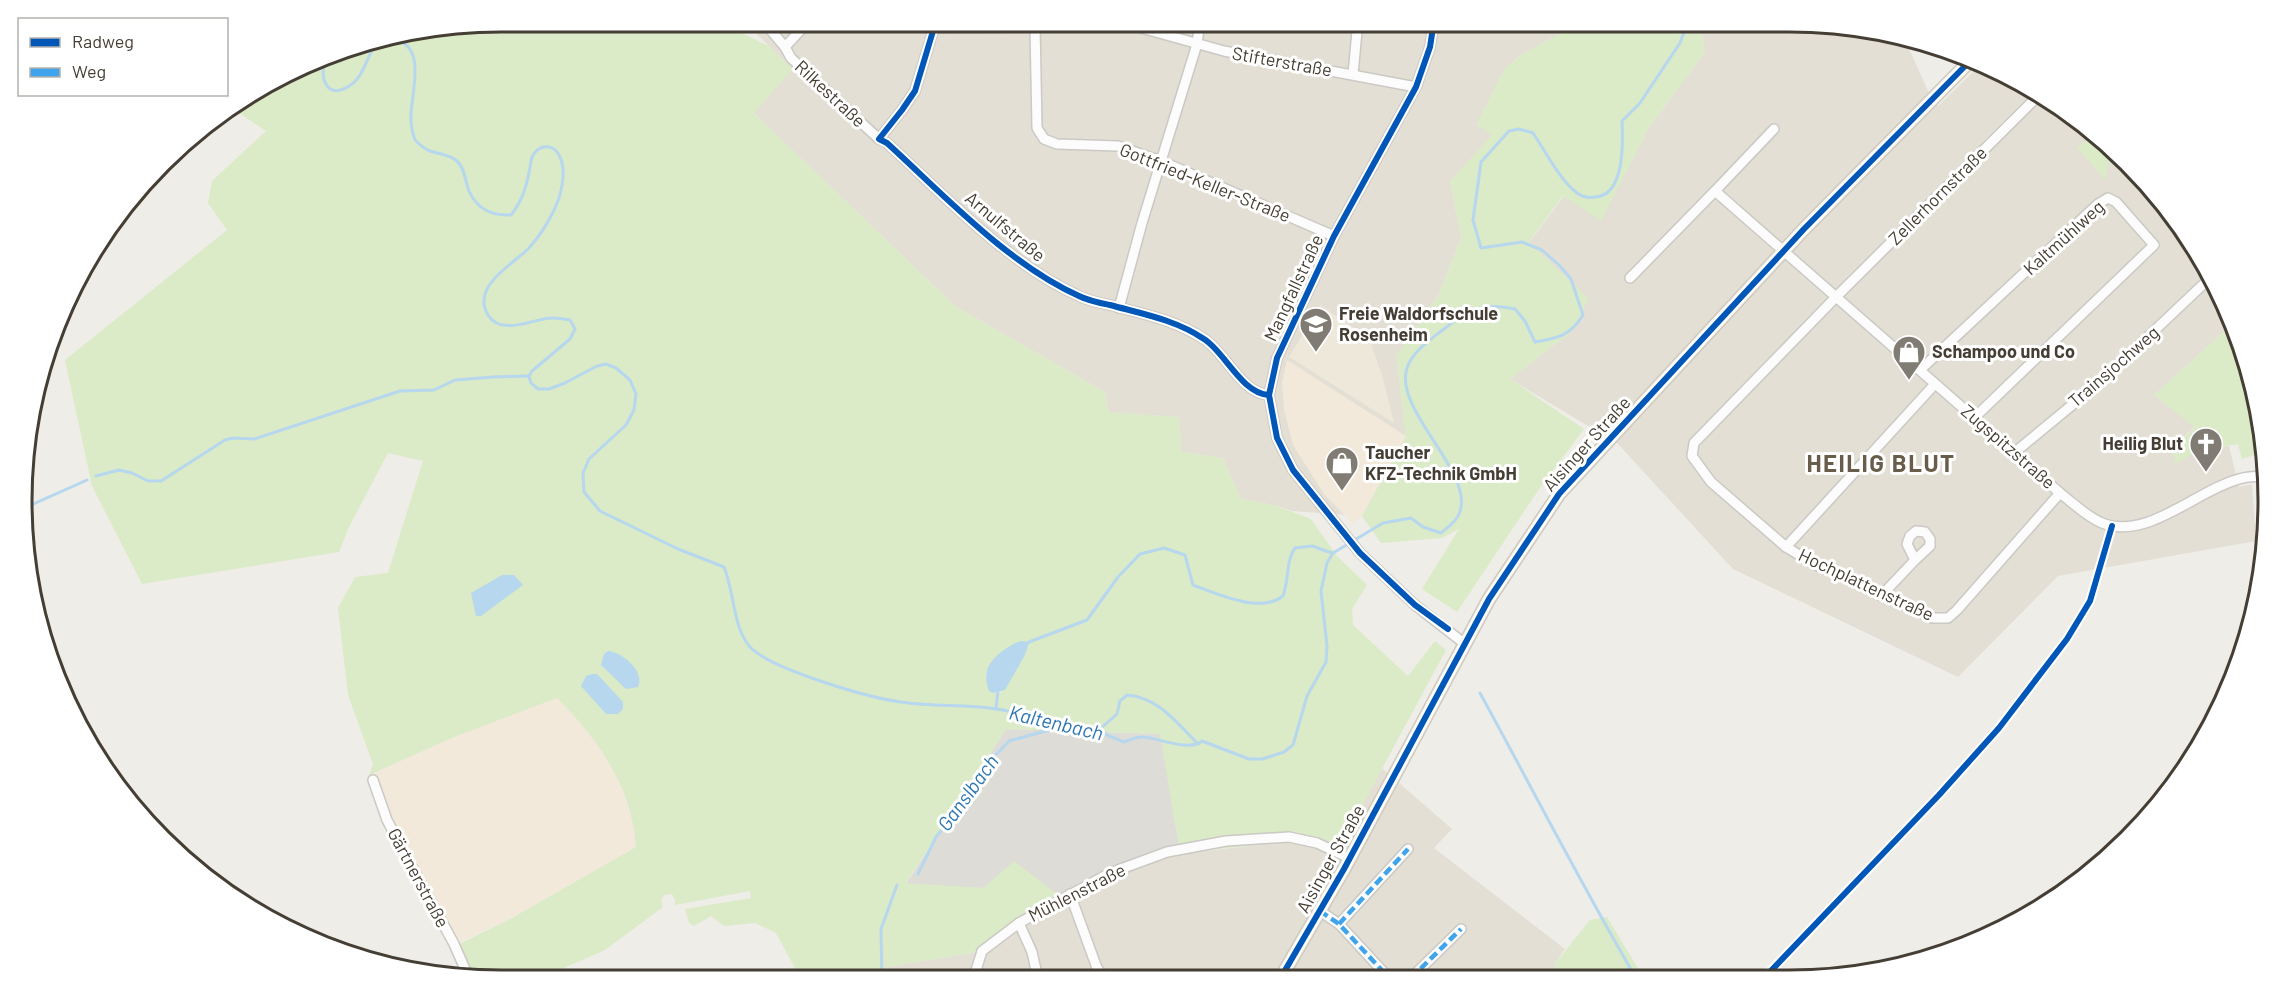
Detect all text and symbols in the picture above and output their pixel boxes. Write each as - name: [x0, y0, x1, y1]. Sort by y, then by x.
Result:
- legend: [18, 18, 228, 96]
- text: Radweg: [72, 30, 134, 52]
- street label: Stifterstraße: [1231, 41, 1334, 81]
- street label: Rilkestraße: [791, 55, 871, 131]
- text: Weg: [72, 60, 106, 82]
- street label: Gottfried-Keller-Straße: [1117, 138, 1294, 226]
- street label: Zellerhornstraße: [1884, 142, 1991, 249]
- street label: Arnulfstraße: [961, 186, 1050, 266]
- street label: Kaltmühlweg: [2018, 195, 2108, 279]
- street label: Mangfallstraße: [1259, 231, 1327, 345]
- place label: Freie Waldorfschule Rosenheim: [1339, 302, 1498, 345]
- school or university icon: Freie Waldorfschule Rosenheim: [1298, 306, 1334, 353]
- street label: Trainsjochweg: [2063, 321, 2163, 412]
- shop icon: Schampoo und Co: [1891, 334, 1927, 381]
- place label: Schampoo und Co: [1932, 340, 2075, 362]
- street label: Aisinger Straße: [1538, 391, 1635, 495]
- street label: Zugspitzstraße: [1957, 399, 2060, 493]
- church icon: Heilig Blut: [2188, 426, 2224, 473]
- place label: Heilig Blut: [2102, 432, 2183, 454]
- place label: Taucher KFZ-Technik GmbH: [1365, 441, 1517, 484]
- shop icon: Taucher KFZ-Technik GmbH: [1324, 445, 1360, 492]
- district label: HEILIG BLUT: [1806, 448, 1956, 477]
- street label: Hochplattenstraße: [1795, 543, 1937, 625]
- water label: Kaltenbach: [1007, 700, 1106, 745]
- water label: Ganslbach: [932, 750, 1003, 835]
- street label: Aisinger Straße: [1291, 801, 1369, 916]
- street label: Gärtnerstraße: [383, 824, 454, 931]
- street label: Mühlenstraße: [1024, 858, 1129, 926]

